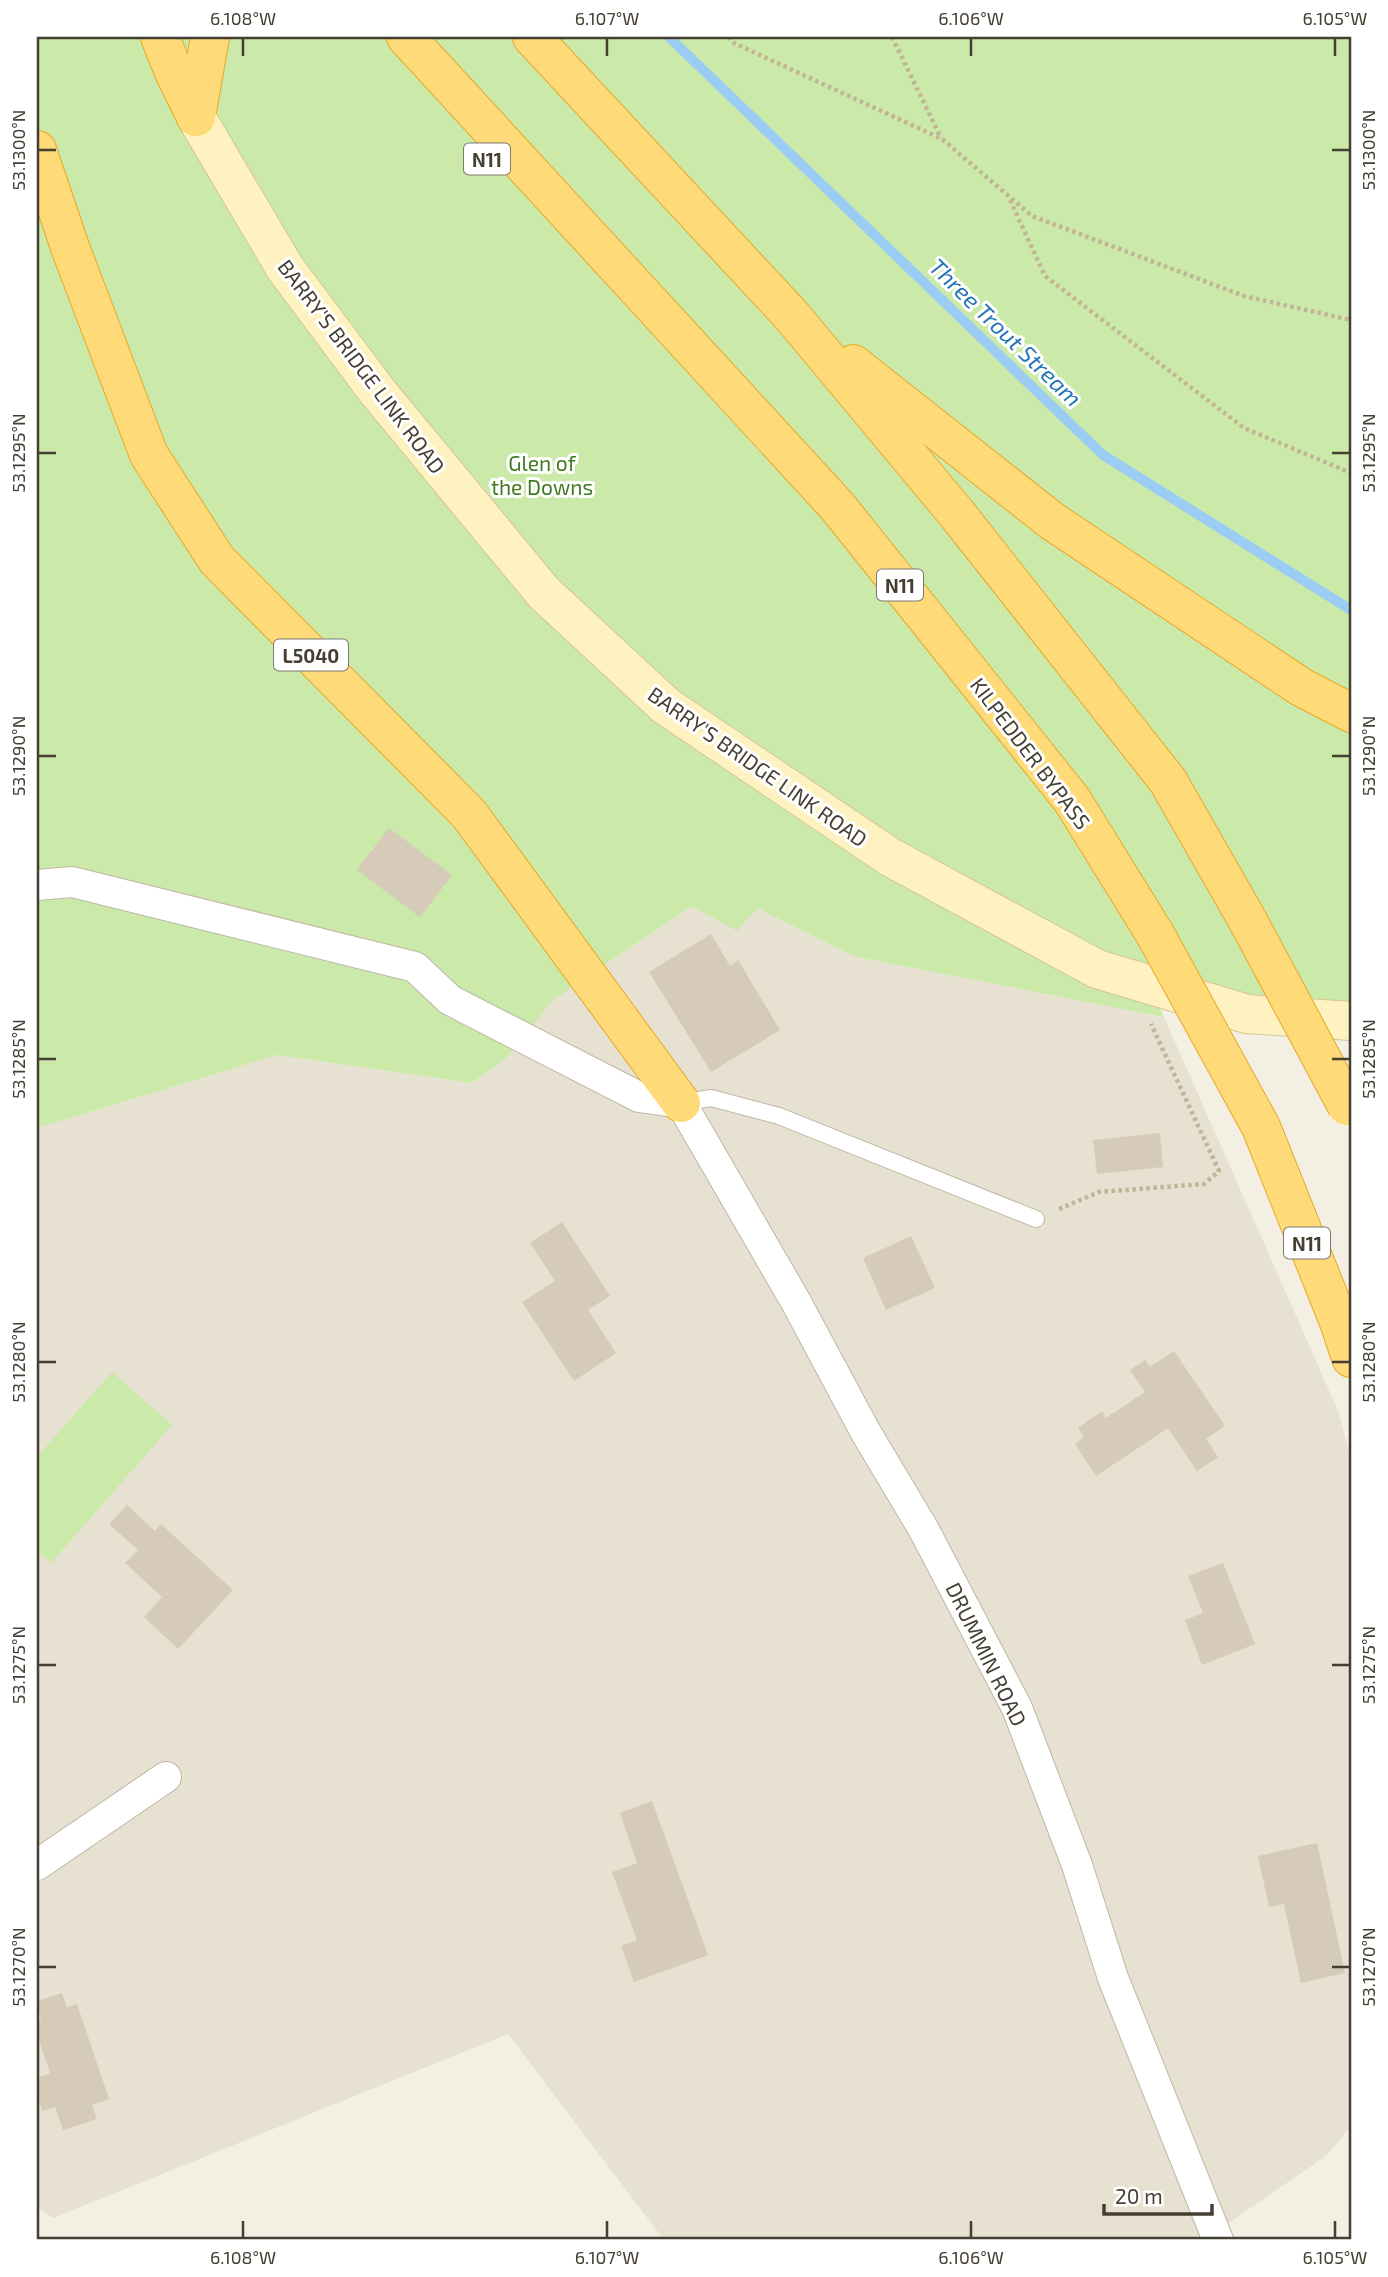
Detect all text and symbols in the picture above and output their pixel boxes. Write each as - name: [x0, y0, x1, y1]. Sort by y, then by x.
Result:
- text: 6.108°W: [210, 7, 276, 29]
- text: 6.107°W: [575, 7, 639, 29]
- text: 6.106°W: [938, 7, 1004, 29]
- text: 6.105°W: [1303, 7, 1367, 29]
- text: 53.1300°N: [7, 109, 29, 191]
- text: 53.1300°N: [1357, 109, 1379, 191]
- road number: N11: [464, 144, 510, 174]
- water label: Three Trout Stream: [924, 252, 1088, 412]
- street label: BARRY'S BRIDGE LINK ROAD: [273, 254, 451, 478]
- text: 53.1295°N: [7, 413, 29, 493]
- text: 53.1295°N: [1357, 413, 1379, 493]
- park label: Glen of the Downs: [491, 450, 593, 499]
- road number: N11: [877, 570, 923, 600]
- road number: L5040: [274, 640, 348, 670]
- street label: KILPEDDER BYPASS: [966, 672, 1096, 834]
- street label: BARRY'S BRIDGE LINK ROAD: [644, 681, 872, 851]
- text: 53.1290°N: [7, 716, 29, 796]
- text: 53.1290°N: [1357, 716, 1379, 796]
- text: 53.1285°N: [7, 1019, 29, 1099]
- text: 53.1285°N: [1357, 1019, 1379, 1099]
- road number: N11: [1284, 1228, 1330, 1259]
- text: 53.1280°N: [7, 1321, 29, 1403]
- text: 53.1280°N: [1357, 1321, 1379, 1403]
- street label: DRUMMIN ROAD: [941, 1578, 1033, 1730]
- text: 53.1275°N: [7, 1626, 29, 1704]
- text: 53.1275°N: [1357, 1626, 1379, 1704]
- text: 53.1270°N: [7, 1927, 29, 2007]
- text: 53.1270°N: [1357, 1927, 1379, 2007]
- scale bar: [1104, 2172, 1213, 2216]
- text: 20 m: [1115, 2183, 1163, 2208]
- text: 6.108°W: [210, 2246, 276, 2268]
- text: 6.107°W: [575, 2246, 639, 2268]
- text: 6.106°W: [938, 2246, 1004, 2268]
- text: 6.105°W: [1303, 2246, 1367, 2268]

